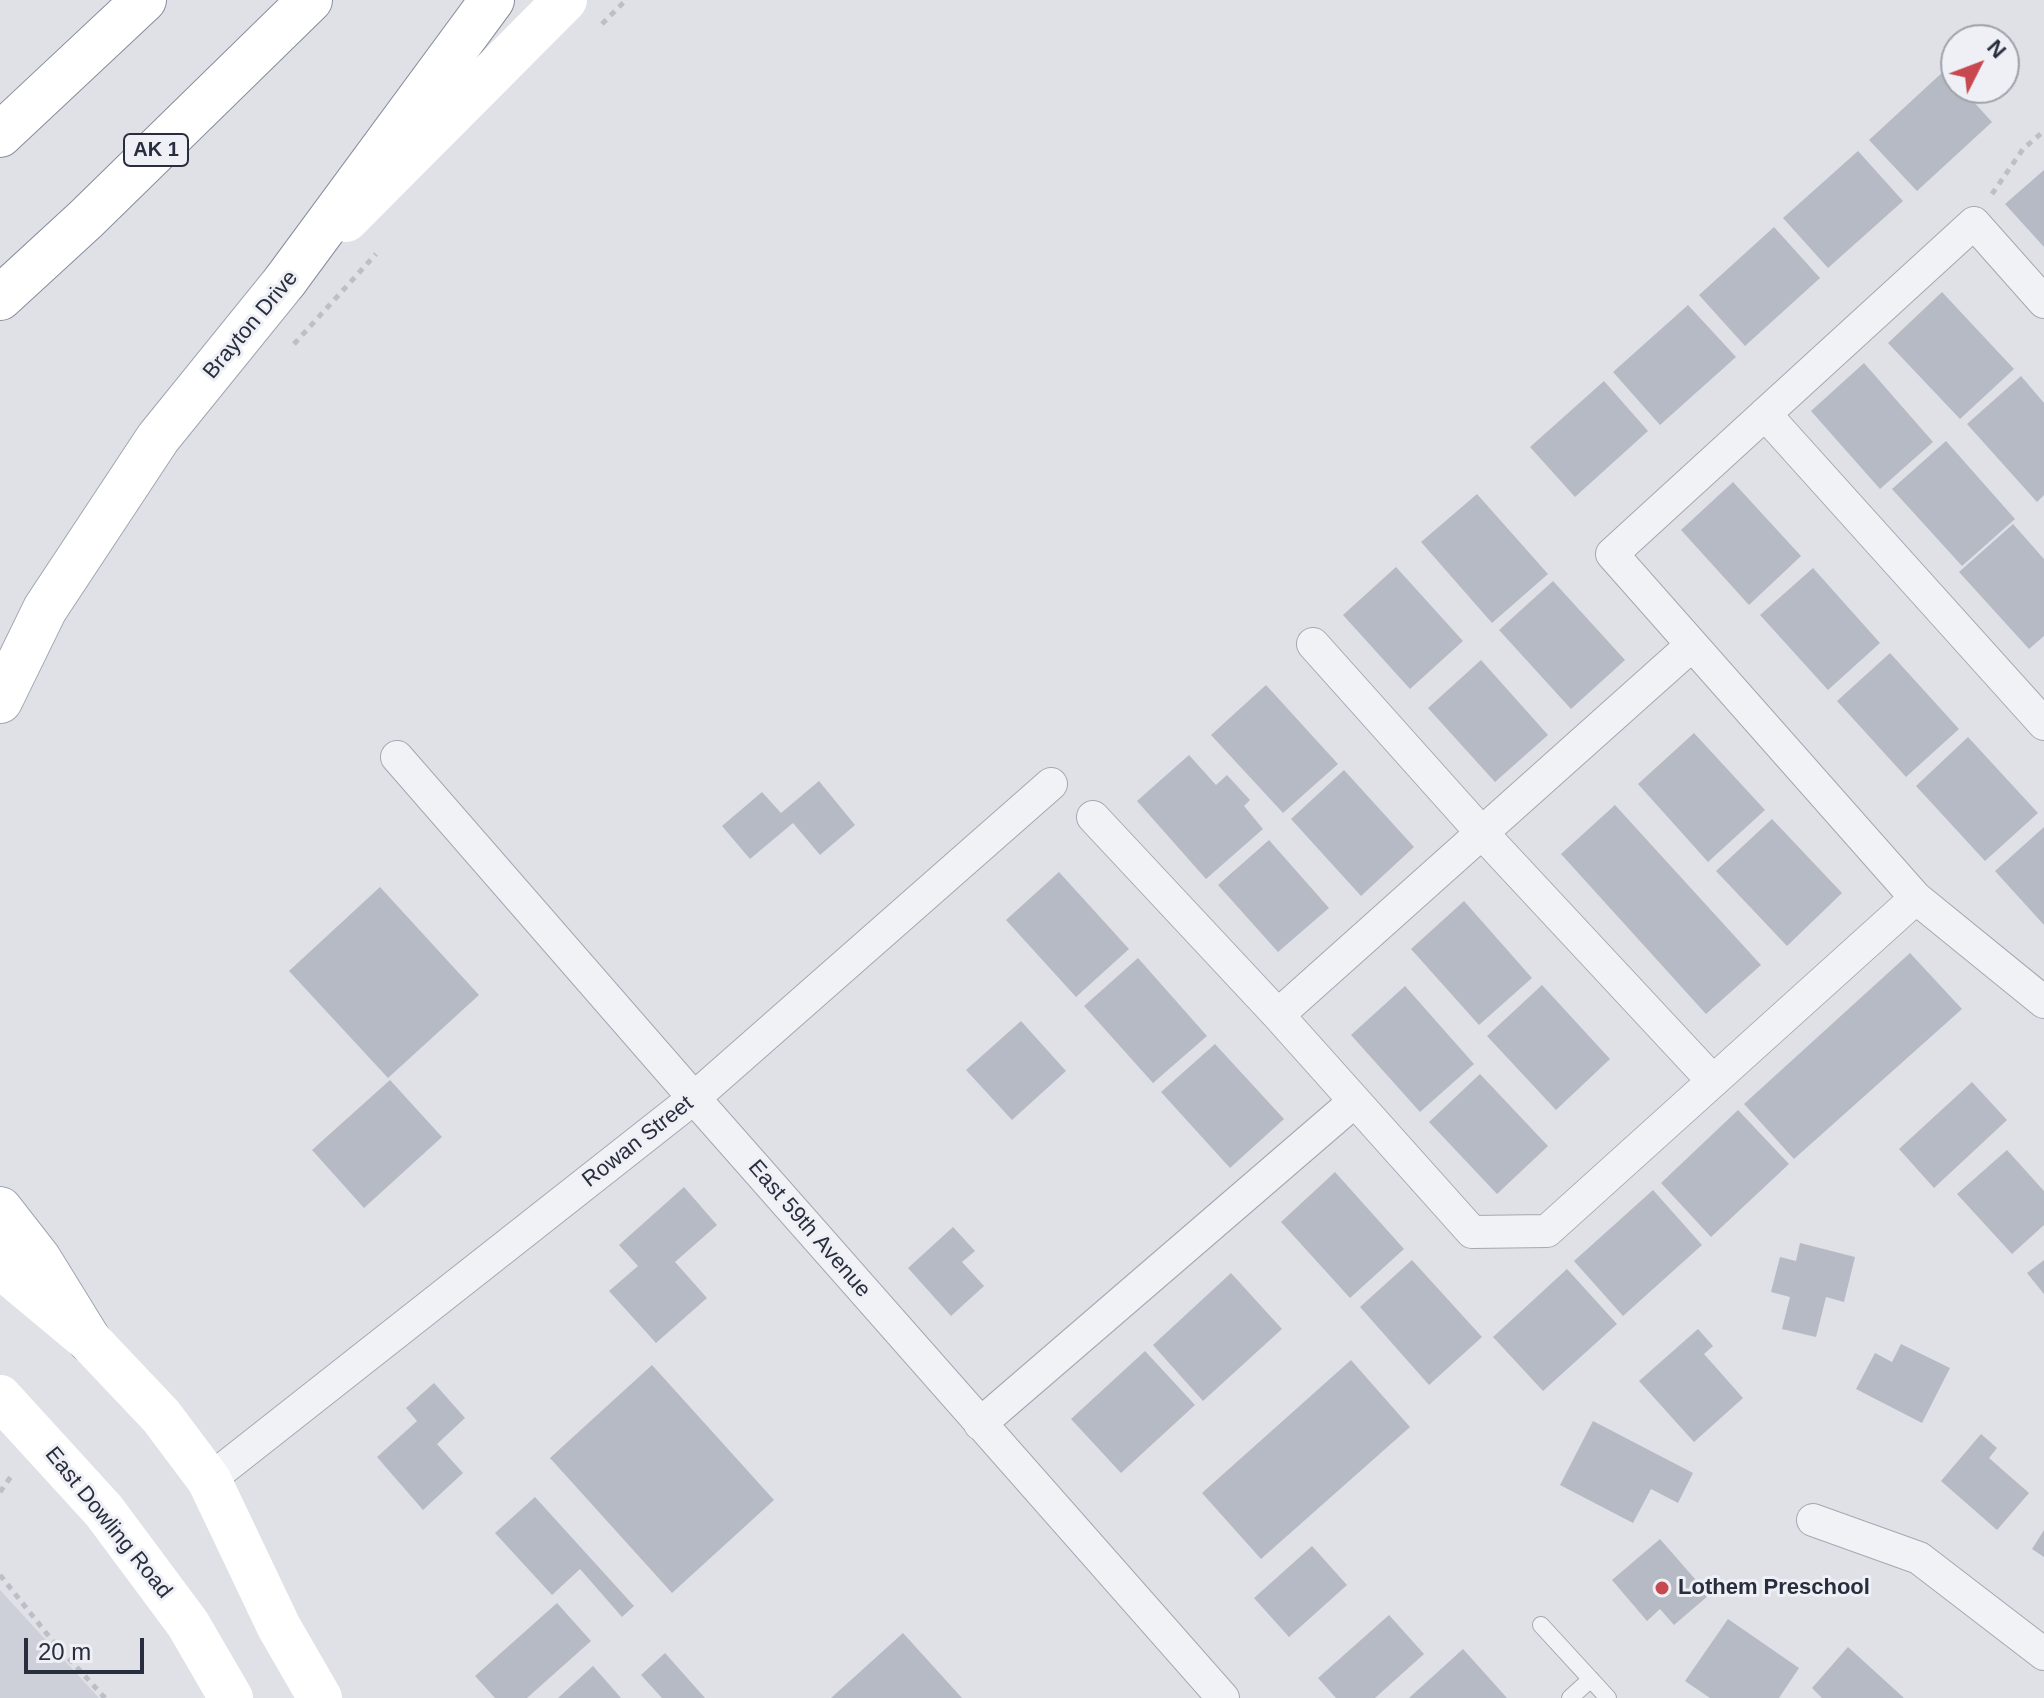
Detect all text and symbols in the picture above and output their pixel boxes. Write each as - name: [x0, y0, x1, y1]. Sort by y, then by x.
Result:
- north arrow: [1940, 24, 2020, 104]
- text: N: [1982, 35, 2011, 63]
- road number: AK 1: [124, 134, 188, 166]
- street label: Brayton Drive: [198, 265, 304, 385]
- street label: Rowan Street: [577, 1091, 699, 1193]
- street label: East 59th Avenue: [742, 1155, 876, 1303]
- street label: East Dowling Road: [39, 1442, 177, 1604]
- place label: Lothem Preschool: [1678, 1575, 1870, 1601]
- marker: Lothem Preschool: [1653, 1579, 1671, 1597]
- scale bar: [28, 1622, 148, 1672]
- text: 20 m: [38, 1638, 91, 1665]

